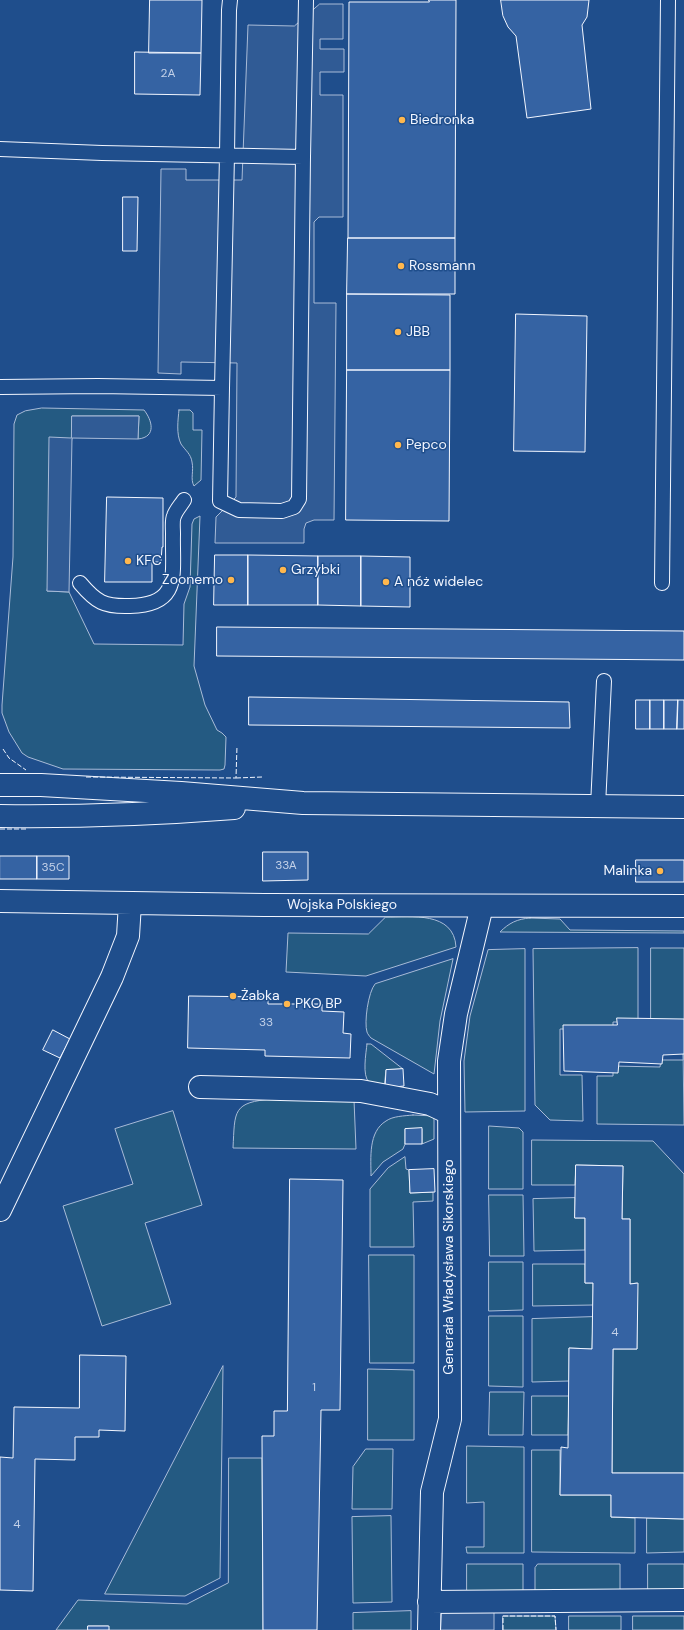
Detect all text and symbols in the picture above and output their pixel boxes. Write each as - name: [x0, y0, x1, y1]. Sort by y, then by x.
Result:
- house number: 2A: [161, 67, 175, 81]
- place label: Biedronka: [410, 112, 474, 128]
- marker: Biedronka: [397, 115, 407, 125]
- place label: Rossmann: [409, 258, 475, 274]
- marker: Rossmann: [396, 261, 406, 271]
- place label: JBB: [406, 324, 430, 340]
- marker: JBB: [393, 327, 403, 337]
- place label: Pepco: [406, 437, 447, 453]
- marker: Pepco: [393, 440, 403, 450]
- place label: KFC: [136, 553, 162, 569]
- marker: KFC: [123, 556, 133, 566]
- place label: Grzybki: [291, 562, 340, 578]
- marker: Grzybki: [278, 565, 288, 575]
- place label: Zoonemo: [162, 572, 223, 588]
- place label: A nóż widelec: [394, 574, 483, 590]
- marker: Zoonemo: [226, 575, 236, 585]
- marker: A nóż widelec: [381, 577, 391, 587]
- house number: 33A: [275, 859, 297, 873]
- house number: 35C: [41, 861, 65, 875]
- place label: Malinka: [603, 863, 652, 879]
- marker: Malinka: [655, 866, 665, 876]
- street label: Wojska Polskiego: [287, 897, 397, 913]
- place label: Żabka: [241, 988, 280, 1004]
- marker: Żabka: [228, 991, 238, 1001]
- place label: PKO BP: [295, 996, 342, 1012]
- marker: PKO BP: [282, 999, 292, 1009]
- house number: 33: [259, 1016, 273, 1030]
- street label: Generała Władysława Sikorskiego: [441, 1159, 457, 1375]
- house number: 4: [611, 1326, 619, 1340]
- house number: 1: [312, 1381, 316, 1395]
- house number: 4: [13, 1518, 21, 1532]

